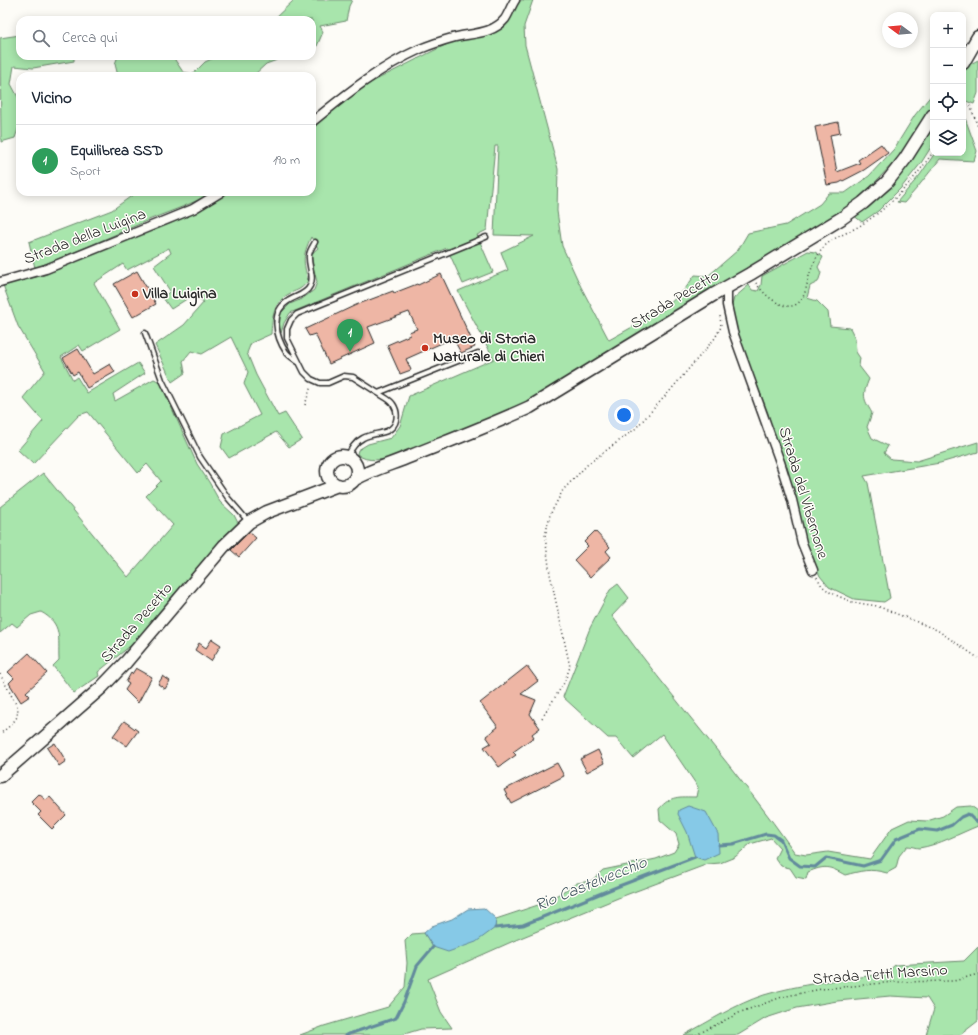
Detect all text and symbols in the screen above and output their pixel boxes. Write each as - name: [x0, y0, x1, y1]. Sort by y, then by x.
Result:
- north arrow: [882, 12, 918, 48]
- map controls: [930, 12, 966, 156]
- button: +: [930, 12, 966, 48]
- search box: [16, 16, 316, 60]
- icon: search: [30, 27, 52, 49]
- text: Cerca qui: [62, 27, 118, 49]
- button: −: [930, 48, 966, 84]
- button: locate: [930, 84, 966, 120]
- text: Vicino: [32, 86, 72, 111]
- button: layers: [930, 120, 966, 156]
- text: Equilibrea SSD: [70, 140, 163, 162]
- text: 1: [43, 151, 47, 170]
- text: 190 m: [273, 151, 300, 170]
- text: Sport: [70, 162, 101, 181]
- street label: Strada della Luigina: [20, 203, 150, 271]
- street label: Strada Pecetto: [626, 264, 724, 336]
- place label: Villa Luigina: [142, 282, 217, 307]
- marker: Villa Luigina: [130, 289, 140, 299]
- pin: 1: [337, 319, 363, 352]
- place label: Museo di Storia Naturale di Chieri: [433, 327, 545, 369]
- marker: Museo di Storia Naturale di Chieri: [420, 343, 430, 353]
- your location: [614, 405, 634, 425]
- street label: Strada del Vibernone: [772, 424, 835, 563]
- street label: Strada Pecetto: [95, 578, 179, 668]
- water label: Rio Castelvecchio: [531, 850, 652, 918]
- street label: Strada Tetti Marsino: [812, 958, 948, 992]

